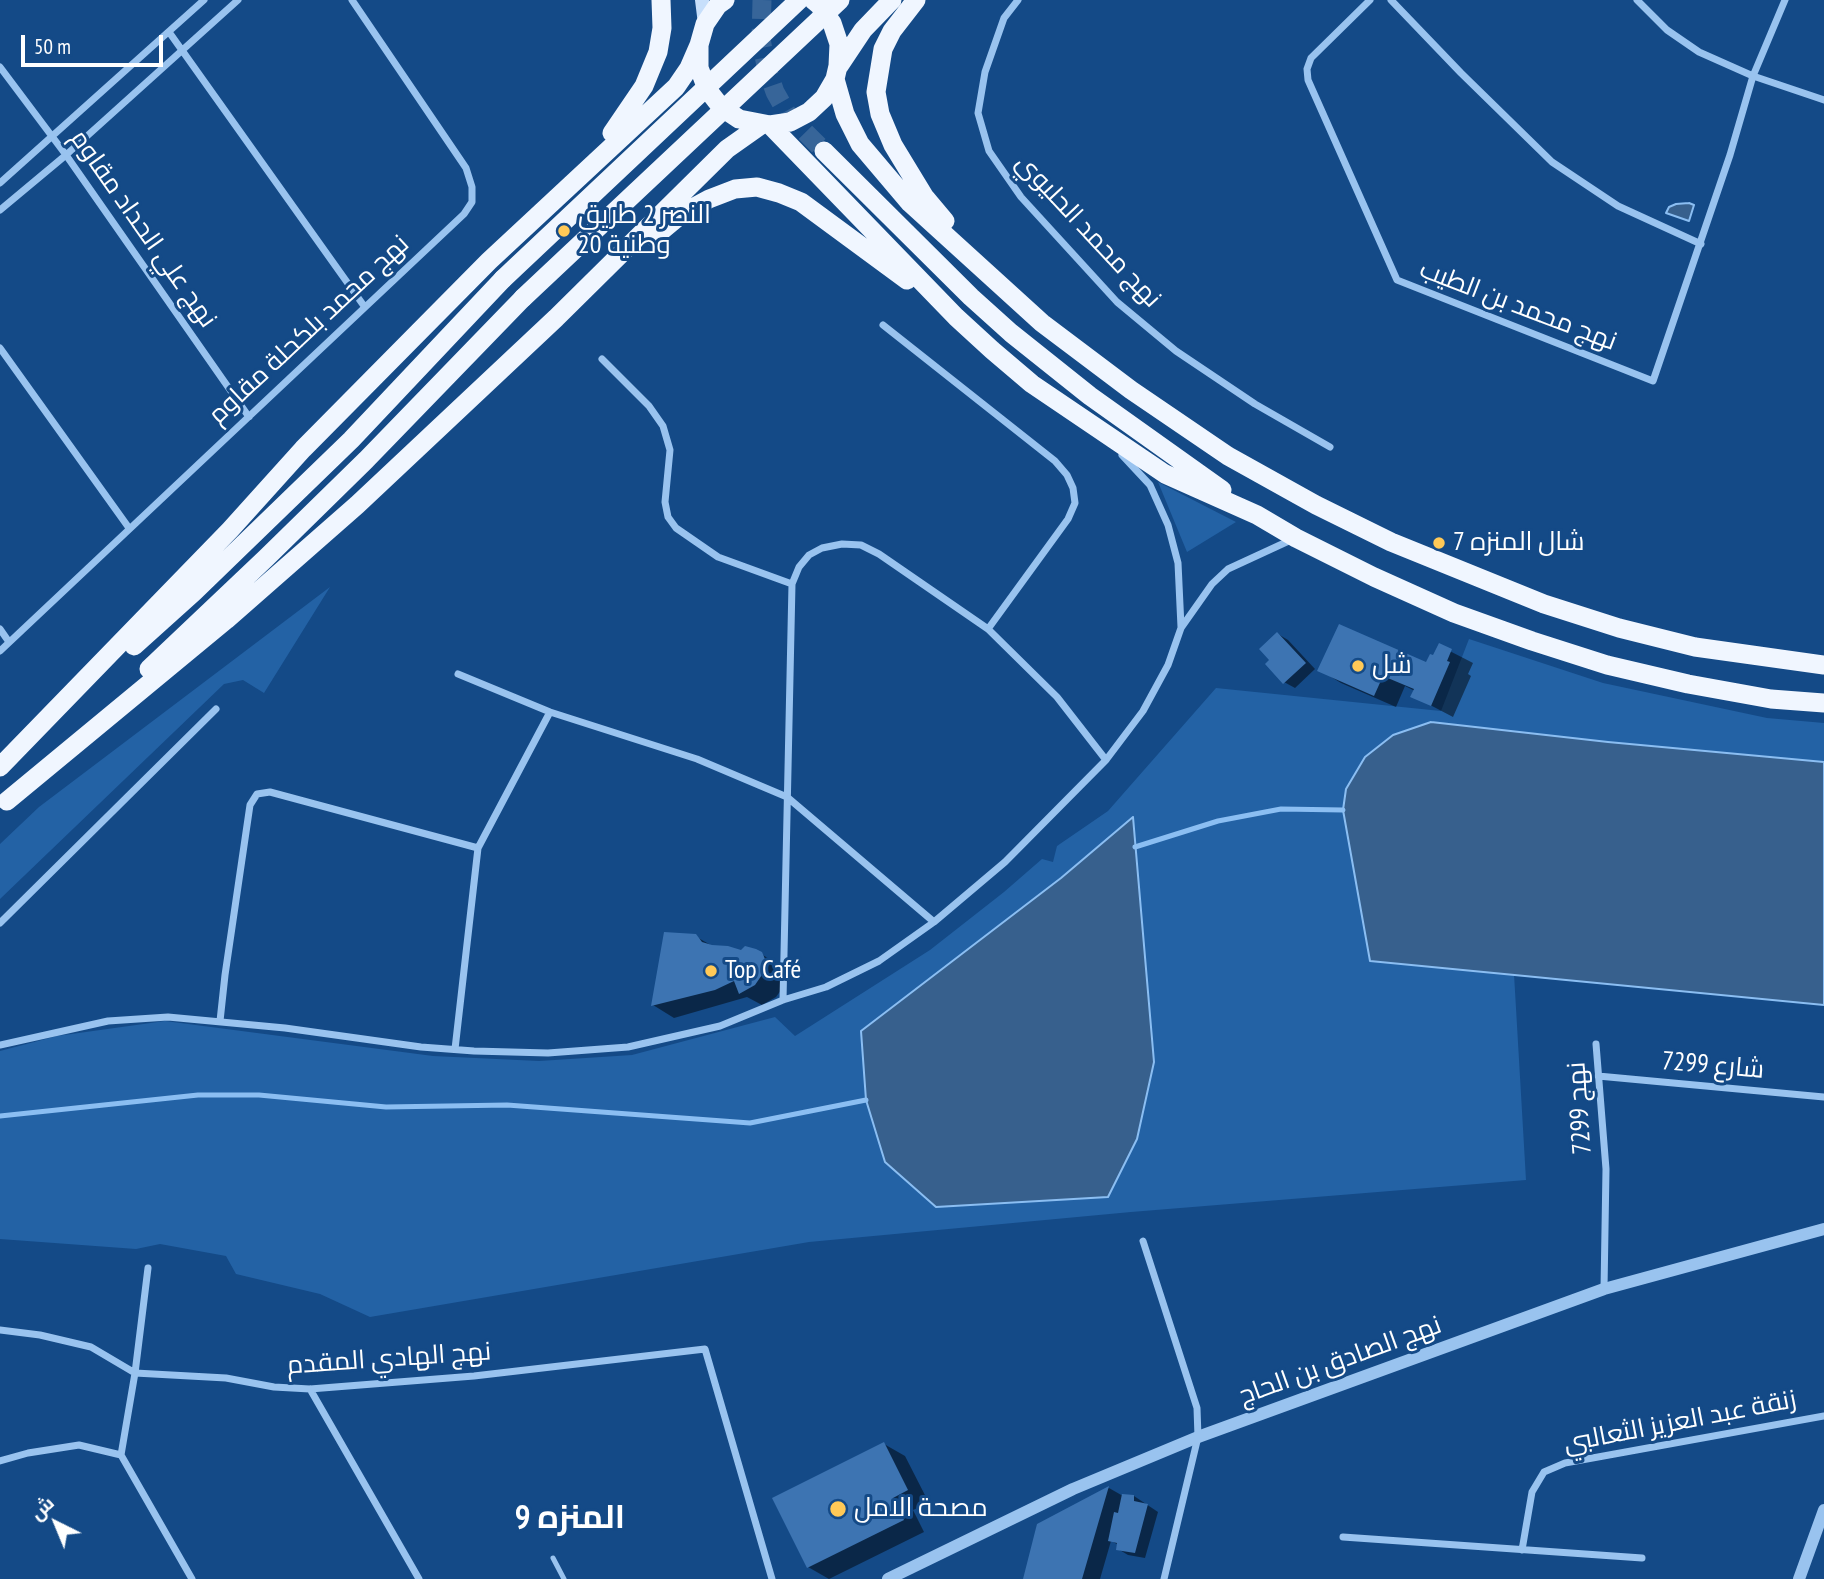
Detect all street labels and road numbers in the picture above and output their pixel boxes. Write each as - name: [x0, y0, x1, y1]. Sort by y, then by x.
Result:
- street label: نهج علي الحداد مقاوم: [63, 124, 223, 334]
- street label: نهج محمد الحليوي: [1009, 148, 1167, 314]
- street label: نهج محمد بلكحلة مقاوم: [202, 229, 416, 431]
- street label: نهج محمد بن الطيب: [1415, 254, 1621, 358]
- street label: شارع 7299: [1660, 1046, 1766, 1086]
- street label: نهج 7299: [1561, 1061, 1599, 1155]
- street label: نهج الصادق بن الحاج: [1234, 1310, 1446, 1412]
- street label: نهج الهادي المقدم: [286, 1336, 492, 1382]
- street label: زنقة عبد العزيز الثعالبي: [1561, 1384, 1799, 1460]

